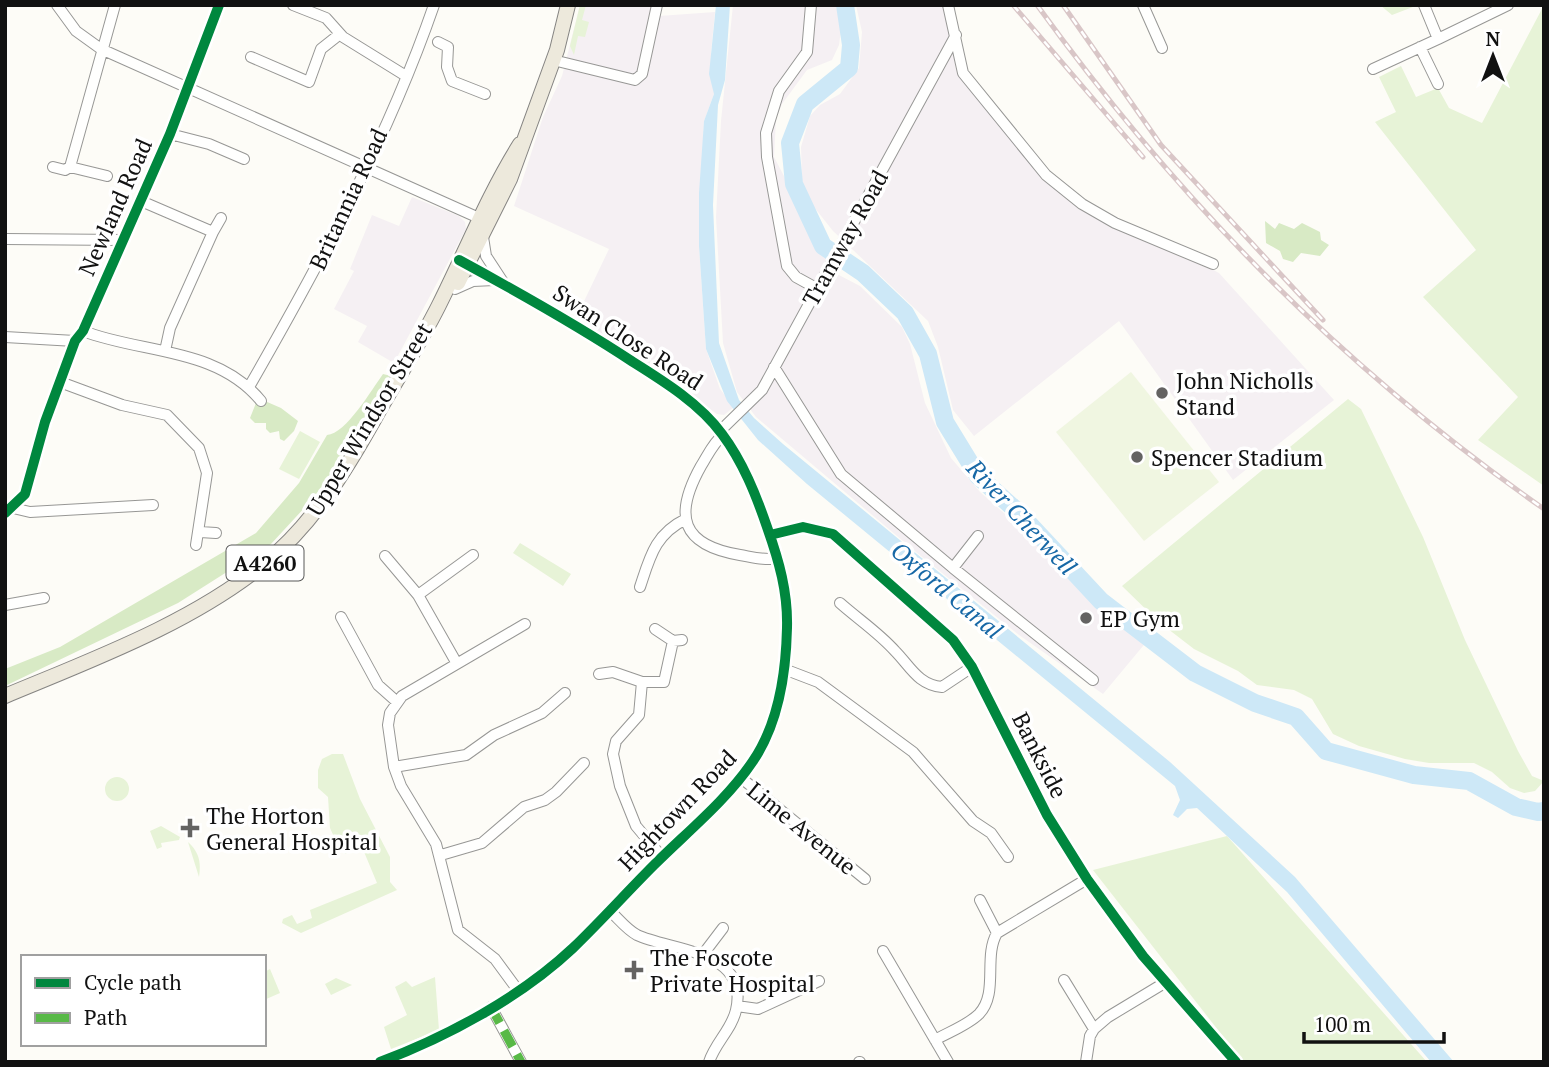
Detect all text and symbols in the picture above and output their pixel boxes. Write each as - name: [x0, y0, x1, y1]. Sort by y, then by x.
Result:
- north arrow: [1458, 21, 1528, 91]
- text: N: [1486, 26, 1501, 51]
- street label: Britannia Road: [302, 123, 394, 275]
- street label: Newland Road: [71, 133, 159, 280]
- street label: Tramway Road: [795, 164, 895, 311]
- street label: Swan Close Road: [547, 277, 709, 397]
- street label: Upper Windsor Street: [299, 316, 439, 522]
- place label: John Nicholls Stand: [1176, 365, 1314, 422]
- marker: John Nicholls Stand: [1154, 385, 1170, 401]
- place label: Spencer Stadium: [1151, 442, 1323, 473]
- marker: Spencer Stadium: [1129, 449, 1145, 465]
- water label: River Cherwell: [959, 452, 1084, 582]
- water label: Oxford Canal: [885, 534, 1010, 646]
- road number: A4260: [226, 546, 304, 580]
- place label: EP Gym: [1100, 603, 1180, 634]
- marker: EP Gym: [1078, 610, 1094, 626]
- street label: Bankside: [1005, 707, 1075, 803]
- street label: Hightown Road: [611, 742, 743, 877]
- street label: Lime Avenue: [741, 775, 863, 881]
- place label: The Horton General Hospital: [206, 800, 378, 857]
- marker: The Horton General Hospital: [180, 818, 200, 838]
- place label: The Foscote Private Hospital: [650, 942, 815, 999]
- legend: [21, 955, 266, 1046]
- marker: The Foscote Private Hospital: [624, 960, 644, 980]
- text: Cycle path: [84, 968, 182, 996]
- scale bar: [1304, 1000, 1444, 1044]
- text: Path: [84, 1003, 127, 1031]
- text: 100 m: [1314, 1010, 1371, 1038]

